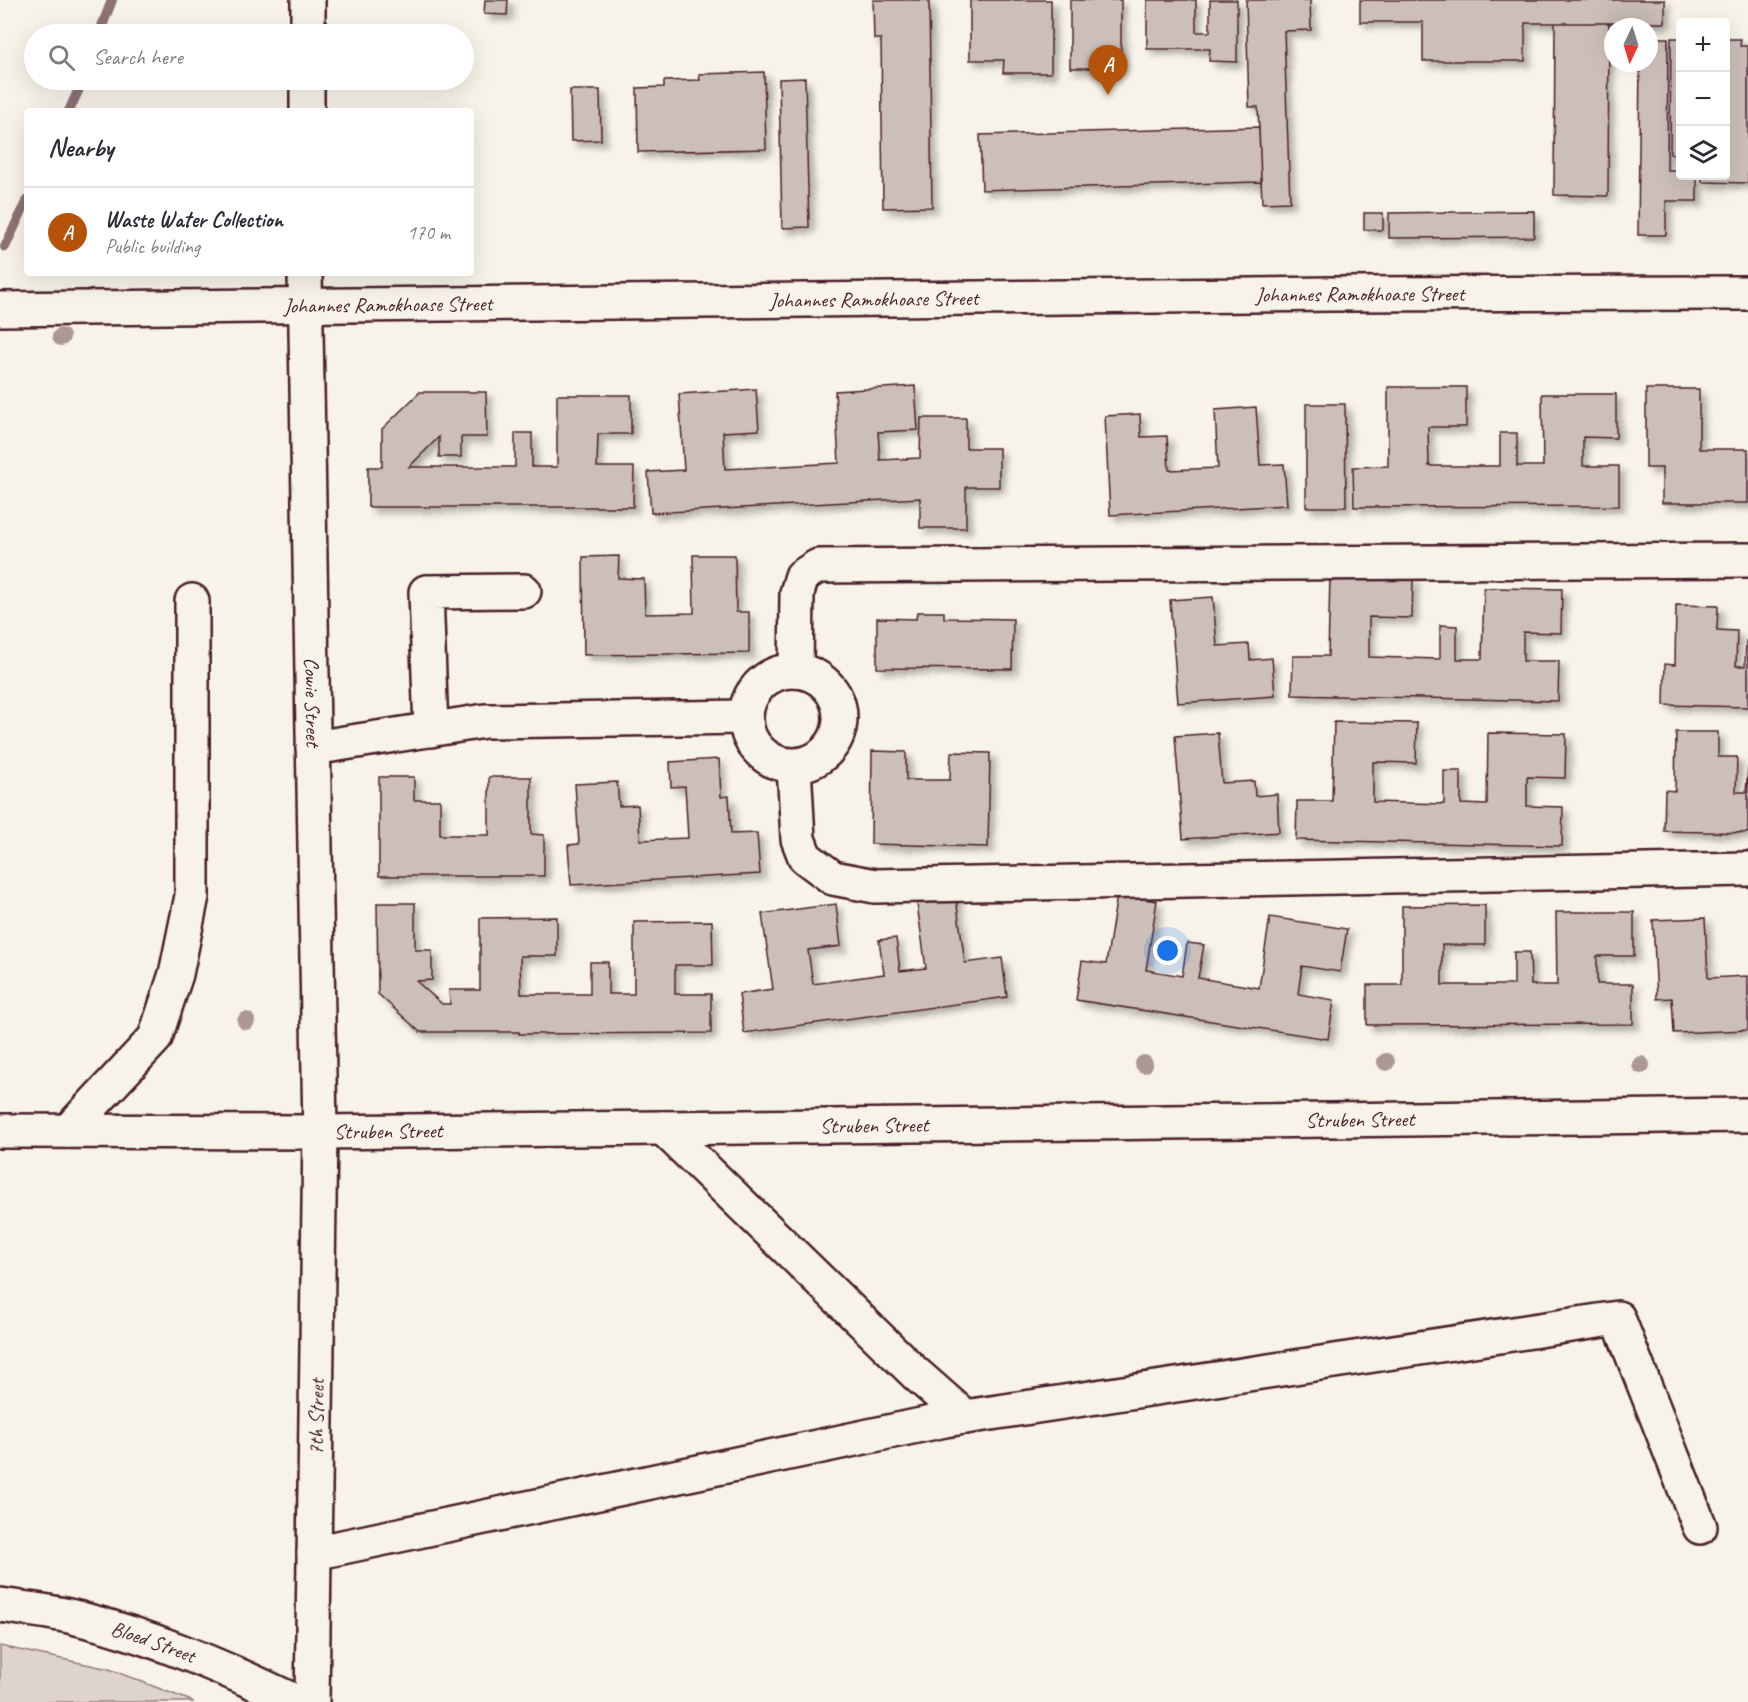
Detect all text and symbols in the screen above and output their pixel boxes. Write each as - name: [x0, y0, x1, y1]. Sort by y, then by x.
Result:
- north arrow: [1604, 18, 1658, 72]
- map controls: [1676, 18, 1730, 180]
- button: +: [1676, 18, 1730, 72]
- search box: [24, 24, 474, 90]
- icon: search: [45, 41, 78, 74]
- text: Search here: [93, 43, 183, 71]
- pin: A: [1088, 46, 1128, 95]
- button: −: [1676, 72, 1730, 126]
- button: layers: [1676, 126, 1730, 180]
- text: Nearby: [48, 131, 113, 164]
- text: Waste Water Collection: [105, 206, 283, 234]
- text: A: [62, 220, 73, 245]
- text: 170 m: [407, 220, 450, 245]
- text: Public building: [105, 234, 200, 259]
- street label: Johannes Ramokhoase Street: [1254, 281, 1466, 308]
- street label: Johannes Ramokhoase Street: [768, 285, 981, 313]
- street label: Johannes Ramokhoase Street: [282, 290, 495, 319]
- street label: Cowie Street: [299, 657, 326, 749]
- your location: [1153, 936, 1182, 965]
- street label: Struben Street: [1305, 1106, 1417, 1133]
- street label: Struben Street: [819, 1112, 931, 1139]
- street label: Struben Street: [333, 1118, 445, 1145]
- street label: 7th Street: [302, 1377, 330, 1455]
- street label: Bloed Street: [108, 1615, 201, 1669]

